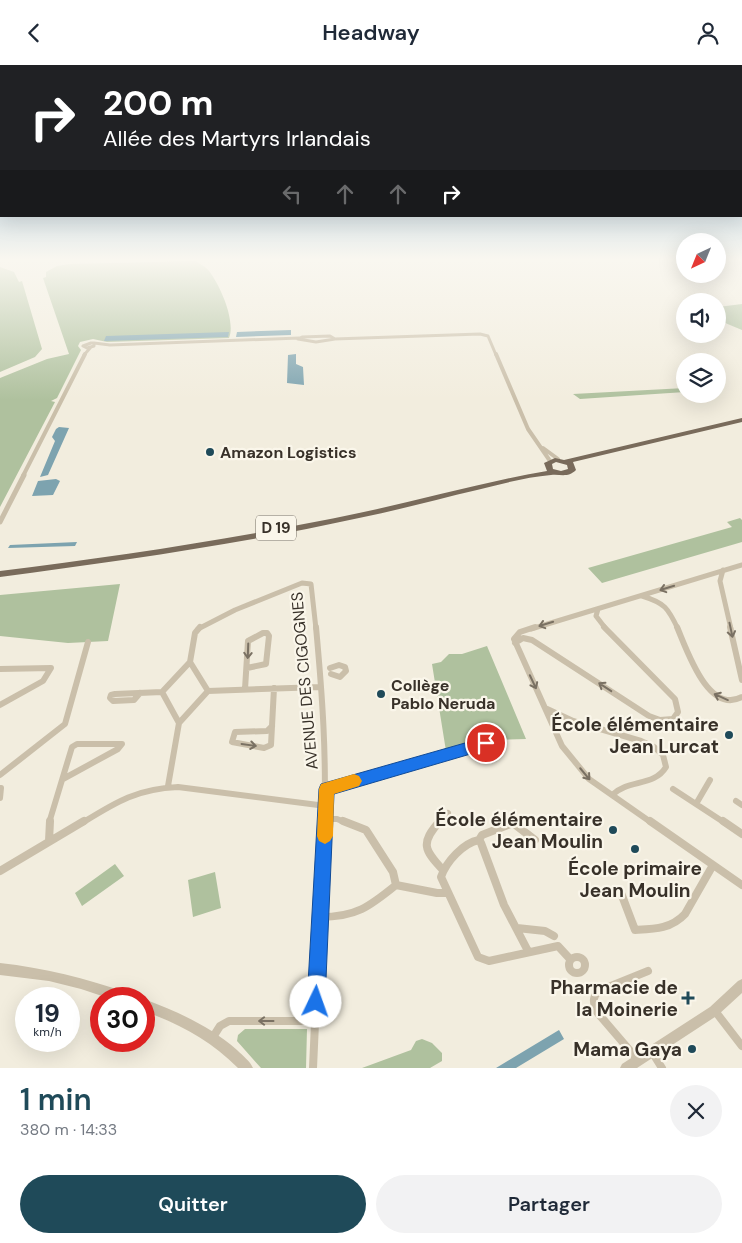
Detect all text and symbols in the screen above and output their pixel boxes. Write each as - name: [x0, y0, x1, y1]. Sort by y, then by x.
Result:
- text: Headway: [322, 18, 420, 47]
- icon: back: [20, 19, 48, 47]
- icon: person: [694, 19, 722, 47]
- text: 200 m: [103, 80, 214, 126]
- icon: right: [20, 85, 85, 150]
- text: Allée des Martyrs Irlandais: [103, 124, 371, 153]
- icon: left: [278, 180, 306, 208]
- icon: ahead: [331, 180, 359, 208]
- icon: ahead: [384, 180, 412, 208]
- icon: right: [437, 180, 465, 208]
- north arrow: [676, 233, 726, 283]
- map controls: [676, 233, 726, 403]
- button: sound: [676, 293, 726, 343]
- button: layers: [676, 353, 726, 403]
- place label: Amazon Logistics: [220, 442, 357, 463]
- marker: Amazon Logistics: [204, 446, 216, 458]
- road number: D 19: [256, 515, 296, 541]
- one-way arrow: [660, 583, 676, 593]
- street label: AVENUE DES CIGOGNES: [286, 591, 323, 771]
- one-way arrow: [539, 620, 555, 630]
- one-way arrow: [727, 622, 736, 638]
- one-way arrow: [243, 643, 252, 659]
- one-way arrow: [529, 674, 538, 689]
- place label: Collège Pablo Neruda: [391, 675, 496, 714]
- one-way arrow: [598, 682, 612, 692]
- marker: Collège Pablo Neruda: [375, 688, 387, 700]
- one-way arrow: [714, 692, 729, 701]
- place label: École élémentaire Jean Lurcat: [551, 712, 719, 759]
- pin: [465, 722, 507, 764]
- icon: arrive: [472, 729, 500, 757]
- marker: École élémentaire Jean Lurcat: [723, 729, 735, 741]
- one-way arrow: [240, 741, 256, 751]
- one-way arrow: [579, 767, 590, 780]
- place label: École élémentaire Jean Moulin: [435, 807, 603, 854]
- marker: École élémentaire Jean Moulin: [607, 824, 619, 836]
- marker: École primaire Jean Moulin: [629, 843, 641, 855]
- place label: École primaire Jean Moulin: [568, 856, 702, 903]
- position arrow: [289, 975, 341, 1027]
- place label: Pharmacie de la Moinerie: [550, 975, 678, 1022]
- speed limit sign: 30: [90, 987, 155, 1052]
- marker: Pharmacie de la Moinerie: [682, 992, 694, 1004]
- text: 19: [35, 997, 60, 1030]
- one-way arrow: [259, 1016, 275, 1026]
- text: km/h: [33, 1024, 62, 1040]
- place label: Mama Gaya: [573, 1037, 682, 1062]
- marker: Mama Gaya: [686, 1043, 698, 1055]
- text: 1 min: [20, 1080, 92, 1119]
- button: close: [670, 1085, 722, 1137]
- text: 380 m · 14:33: [20, 1119, 117, 1140]
- button: Quitter: [20, 1175, 366, 1233]
- button: Partager: [376, 1175, 722, 1233]

